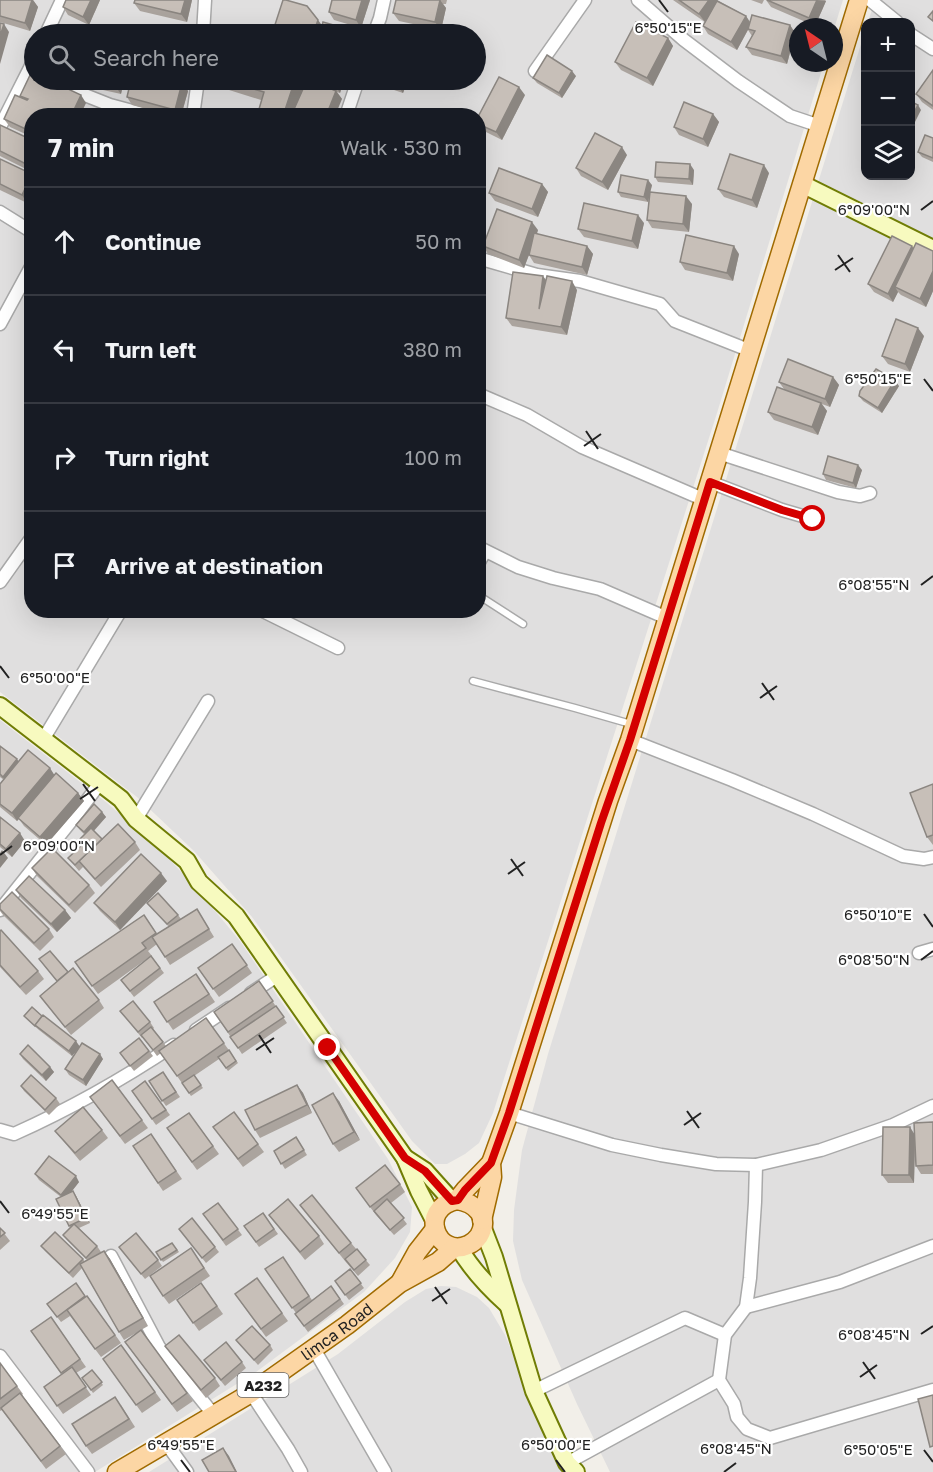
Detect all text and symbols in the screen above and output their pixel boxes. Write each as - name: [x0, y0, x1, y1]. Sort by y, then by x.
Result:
- text: 6°50'15"E: [634, 18, 702, 36]
- north arrow: [789, 18, 843, 72]
- map controls: [861, 18, 915, 180]
- button: +: [861, 18, 915, 72]
- search box: [24, 24, 486, 90]
- icon: search: [45, 41, 78, 74]
- text: Search here: [93, 44, 219, 71]
- button: −: [861, 72, 915, 126]
- button: layers: [861, 126, 915, 180]
- text: 7 min: [48, 132, 114, 163]
- text: Walk · 530 m: [340, 135, 462, 159]
- text: 6°09'00"N: [838, 200, 910, 218]
- icon: ahead: [48, 225, 81, 258]
- text: Continue: [105, 228, 201, 255]
- text: 50 m: [415, 229, 462, 253]
- icon: left: [48, 333, 81, 366]
- text: Turn left: [105, 336, 196, 363]
- text: 380 m: [403, 337, 462, 361]
- text: 6°50'15"E: [844, 369, 912, 387]
- icon: right: [48, 441, 81, 474]
- text: Turn right: [105, 444, 209, 471]
- text: 100 m: [405, 445, 462, 469]
- route start: [799, 505, 825, 531]
- icon: arrive: [48, 549, 81, 582]
- text: Arrive at destination: [105, 552, 323, 579]
- text: 6°08'55"N: [838, 575, 910, 593]
- text: 6°50'00"E: [20, 668, 90, 686]
- text: 6°09'00"N: [23, 836, 95, 854]
- text: 6°50'10"E: [844, 905, 912, 923]
- text: 6°08'50"N: [838, 950, 910, 968]
- route end: [314, 1034, 340, 1060]
- text: 6°49'55"E: [21, 1204, 89, 1222]
- street label: limca Road: [297, 1298, 377, 1365]
- text: 6°08'45"N: [838, 1325, 910, 1343]
- road number: A232: [238, 1373, 288, 1397]
- text: 6°49'55"E: [147, 1435, 215, 1453]
- text: 6°50'00"E: [521, 1435, 591, 1453]
- text: 6°08'45"N: [700, 1439, 772, 1457]
- text: 6°50'05"E: [843, 1440, 913, 1458]

